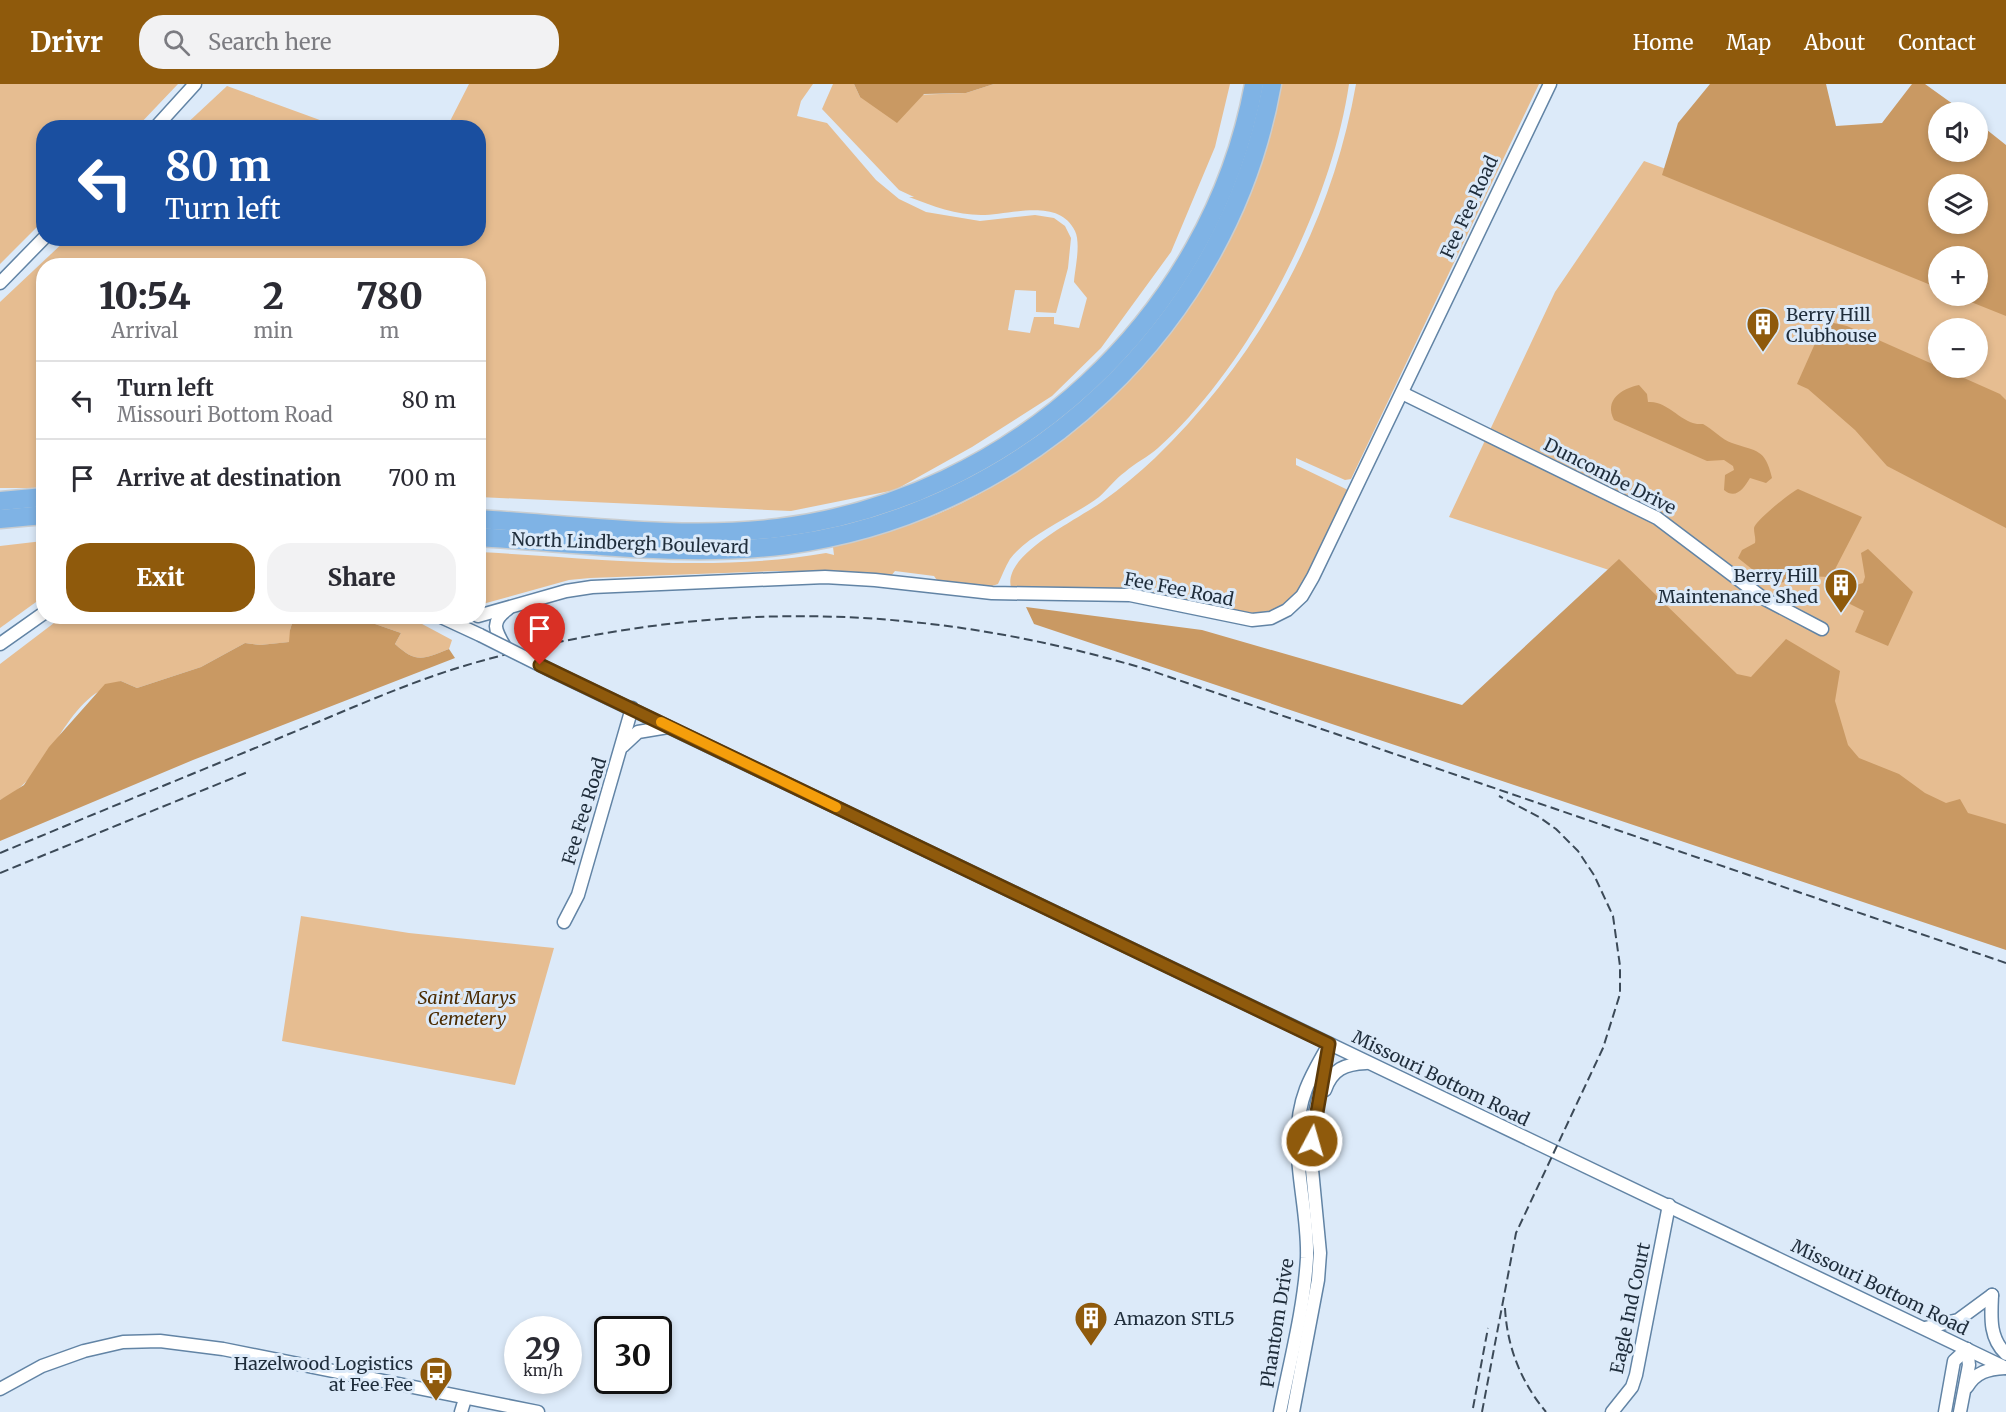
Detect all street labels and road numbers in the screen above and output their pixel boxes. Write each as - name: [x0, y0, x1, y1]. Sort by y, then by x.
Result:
- street label: Fee Fee Road: [1435, 152, 1503, 262]
- street label: Duncombe Drive: [1540, 433, 1680, 519]
- street label: North Lindbergh Boulevard: [511, 527, 749, 559]
- street label: Fee Fee Road: [1122, 567, 1236, 611]
- street label: Fee Fee Road: [557, 754, 611, 868]
- street label: Missouri Bottom Road: [1349, 1025, 1533, 1131]
- street label: Missouri Bottom Road: [1788, 1234, 1972, 1340]
- street label: Eagle Ind Court: [1605, 1240, 1655, 1376]
- street label: Phantom Drive: [1255, 1257, 1299, 1389]

